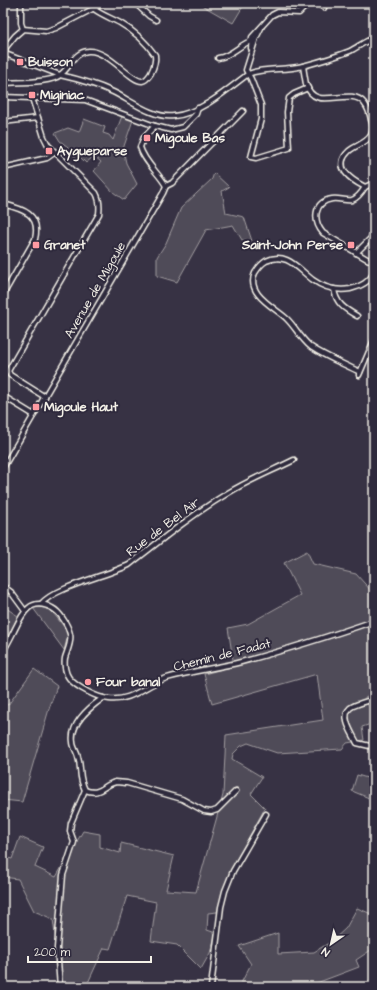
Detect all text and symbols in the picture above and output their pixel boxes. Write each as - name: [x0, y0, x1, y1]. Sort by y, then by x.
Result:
- place label: Buisson: [28, 53, 73, 71]
- marker: Buisson: [15, 57, 25, 67]
- place label: Miginiac: [40, 86, 85, 106]
- marker: Miginiac: [27, 90, 37, 100]
- place label: Migoule Bas: [155, 129, 225, 149]
- marker: Migoule Bas: [142, 133, 152, 143]
- place label: Aygueparse: [57, 142, 127, 162]
- marker: Aygueparse: [44, 146, 54, 156]
- place label: Granet: [44, 236, 86, 254]
- place label: Saint-John Perse: [241, 236, 343, 254]
- street label: Avenue de Migoule: [60, 238, 131, 342]
- marker: Granet: [31, 240, 41, 250]
- marker: Saint-John Perse: [346, 240, 356, 250]
- place label: Migoule Haut: [44, 398, 119, 418]
- marker: Migoule Haut: [31, 402, 41, 412]
- street label: Rue de Bel Air: [122, 493, 204, 561]
- street label: Chemin de Fadat: [172, 634, 273, 676]
- place label: Four banal: [96, 673, 160, 691]
- marker: Four banal: [83, 677, 93, 687]
- north arrow: [311, 924, 351, 964]
- scale bar: [28, 938, 151, 964]
- text: 200 m: [34, 944, 71, 961]
- text: N: [319, 944, 333, 960]

